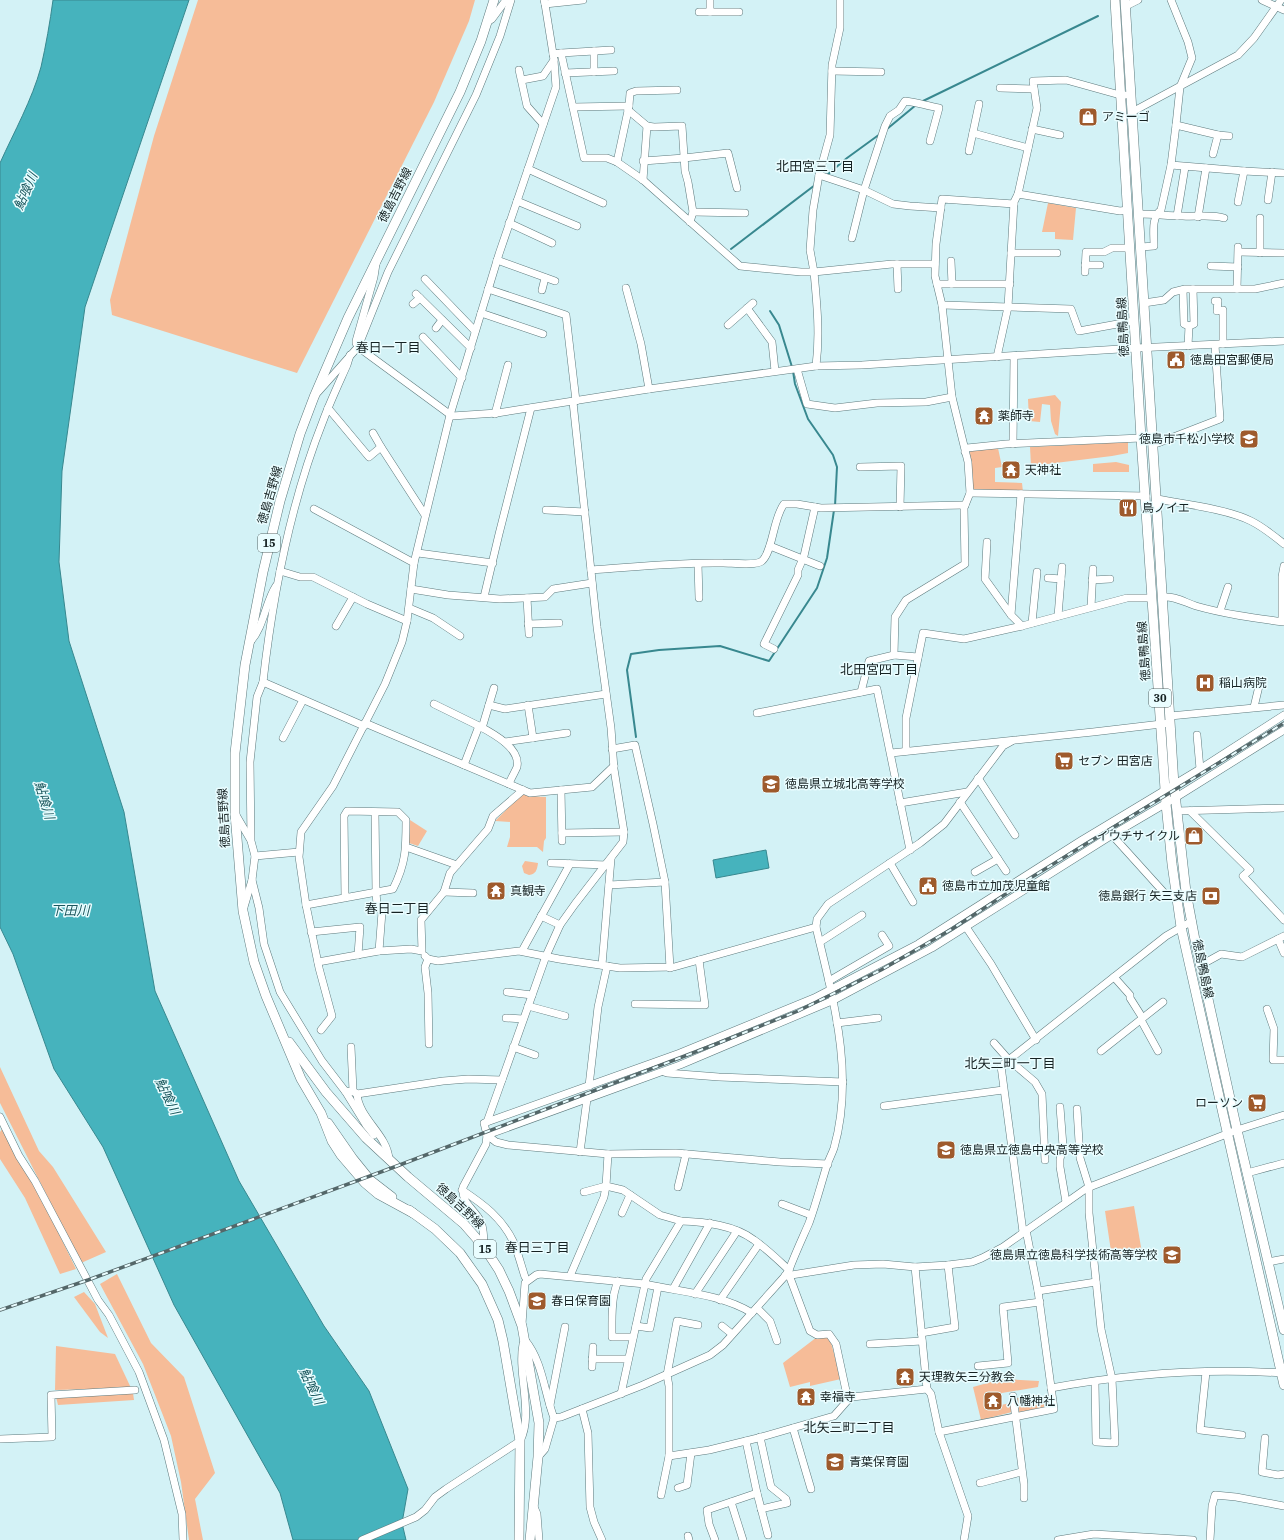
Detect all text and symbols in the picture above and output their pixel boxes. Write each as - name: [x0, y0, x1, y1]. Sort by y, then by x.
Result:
- shop icon: アミーゴ: [1077, 106, 1099, 128]
- place label: アミーゴ: [1102, 109, 1150, 124]
- district label: 北田宮三丁目: [776, 158, 854, 175]
- street label: 徳島吉野線: [374, 165, 415, 225]
- water label: 鮎喰川: [10, 168, 42, 212]
- street label: 徳島鴨島線: [1113, 297, 1132, 357]
- district label: 春日一丁目: [355, 339, 421, 356]
- public building icon: 徳島田宮郵便局: [1165, 349, 1187, 371]
- place label: 徳島田宮郵便局: [1190, 352, 1274, 367]
- temple icon: 薬師寺: [973, 405, 995, 427]
- place label: 薬師寺: [998, 408, 1034, 423]
- school or university icon: 徳島市千松小学校: [1238, 428, 1260, 450]
- place label: 徳島市千松小学校: [1139, 431, 1235, 446]
- temple icon: 天神社: [1000, 459, 1022, 481]
- place label: 天神社: [1025, 462, 1061, 477]
- street label: 徳島吉野線: [254, 464, 285, 526]
- restaurant icon: 鳥ノイエ: [1117, 497, 1139, 519]
- place label: 鳥ノイエ: [1142, 500, 1190, 515]
- road number: 15: [258, 534, 280, 552]
- street label: 徳島鴨島線: [1134, 621, 1153, 681]
- district label: 北田宮四丁目: [840, 661, 918, 678]
- hospital icon: 稲山病院: [1194, 672, 1216, 694]
- place label: 稲山病院: [1219, 675, 1267, 690]
- road number: 30: [1149, 689, 1171, 707]
- supermarket icon: セブン 田宮店: [1053, 750, 1075, 772]
- place label: セブン 田宮店: [1078, 753, 1153, 768]
- school or university icon: 徳島県立城北高等学校: [760, 773, 782, 795]
- place label: 徳島県立城北高等学校: [785, 776, 905, 791]
- water label: 鮎喰川: [31, 779, 59, 823]
- street label: 徳島吉野線: [214, 788, 233, 848]
- shop icon: イウチサイクル: [1183, 825, 1205, 847]
- place label: イウチサイクル: [1097, 828, 1180, 843]
- public building icon: 徳島市立加茂児童館: [917, 875, 939, 897]
- place label: 徳島市立加茂児童館: [942, 878, 1050, 893]
- temple icon: 真観寺: [485, 880, 507, 902]
- place label: 真観寺: [510, 883, 546, 898]
- bank icon: 徳島銀行 矢三支店: [1200, 885, 1222, 907]
- place label: 徳島銀行 矢三支店: [1098, 888, 1197, 903]
- district label: 春日二丁目: [364, 900, 430, 917]
- water label: 下田川: [50, 902, 91, 919]
- street label: 徳島鴨島線: [1190, 938, 1217, 1000]
- district label: 北矢三町一丁目: [964, 1055, 1056, 1072]
- water label: 鮎喰川: [151, 1075, 185, 1119]
- supermarket icon: ローソン: [1246, 1092, 1268, 1114]
- place label: ローソン: [1195, 1095, 1243, 1110]
- school or university icon: 徳島県立徳島中央高等学校: [935, 1139, 957, 1161]
- place label: 徳島県立徳島中央高等学校: [960, 1142, 1104, 1157]
- street label: 徳島吉野線: [433, 1180, 487, 1232]
- district label: 春日三丁目: [504, 1239, 570, 1256]
- road number: 15: [474, 1240, 496, 1258]
- school or university icon: 徳島県立徳島科学技術高等学校: [1161, 1244, 1183, 1266]
- place label: 徳島県立徳島科学技術高等学校: [990, 1247, 1158, 1262]
- school or university icon: 春日保育園: [526, 1290, 548, 1312]
- place label: 春日保育園: [551, 1293, 611, 1308]
- water label: 鮎喰川: [295, 1365, 329, 1409]
- temple icon: 天理教矢三分教会: [894, 1366, 916, 1388]
- place label: 天理教矢三分教会: [919, 1369, 1015, 1384]
- temple icon: 幸福寺: [795, 1386, 817, 1408]
- place label: 幸福寺: [820, 1389, 856, 1404]
- temple icon: 八幡神社: [982, 1390, 1004, 1412]
- place label: 八幡神社: [1007, 1393, 1055, 1408]
- district label: 北矢三町二丁目: [803, 1419, 895, 1436]
- school or university icon: 青葉保育園: [824, 1451, 846, 1473]
- place label: 青葉保育園: [849, 1454, 909, 1469]

